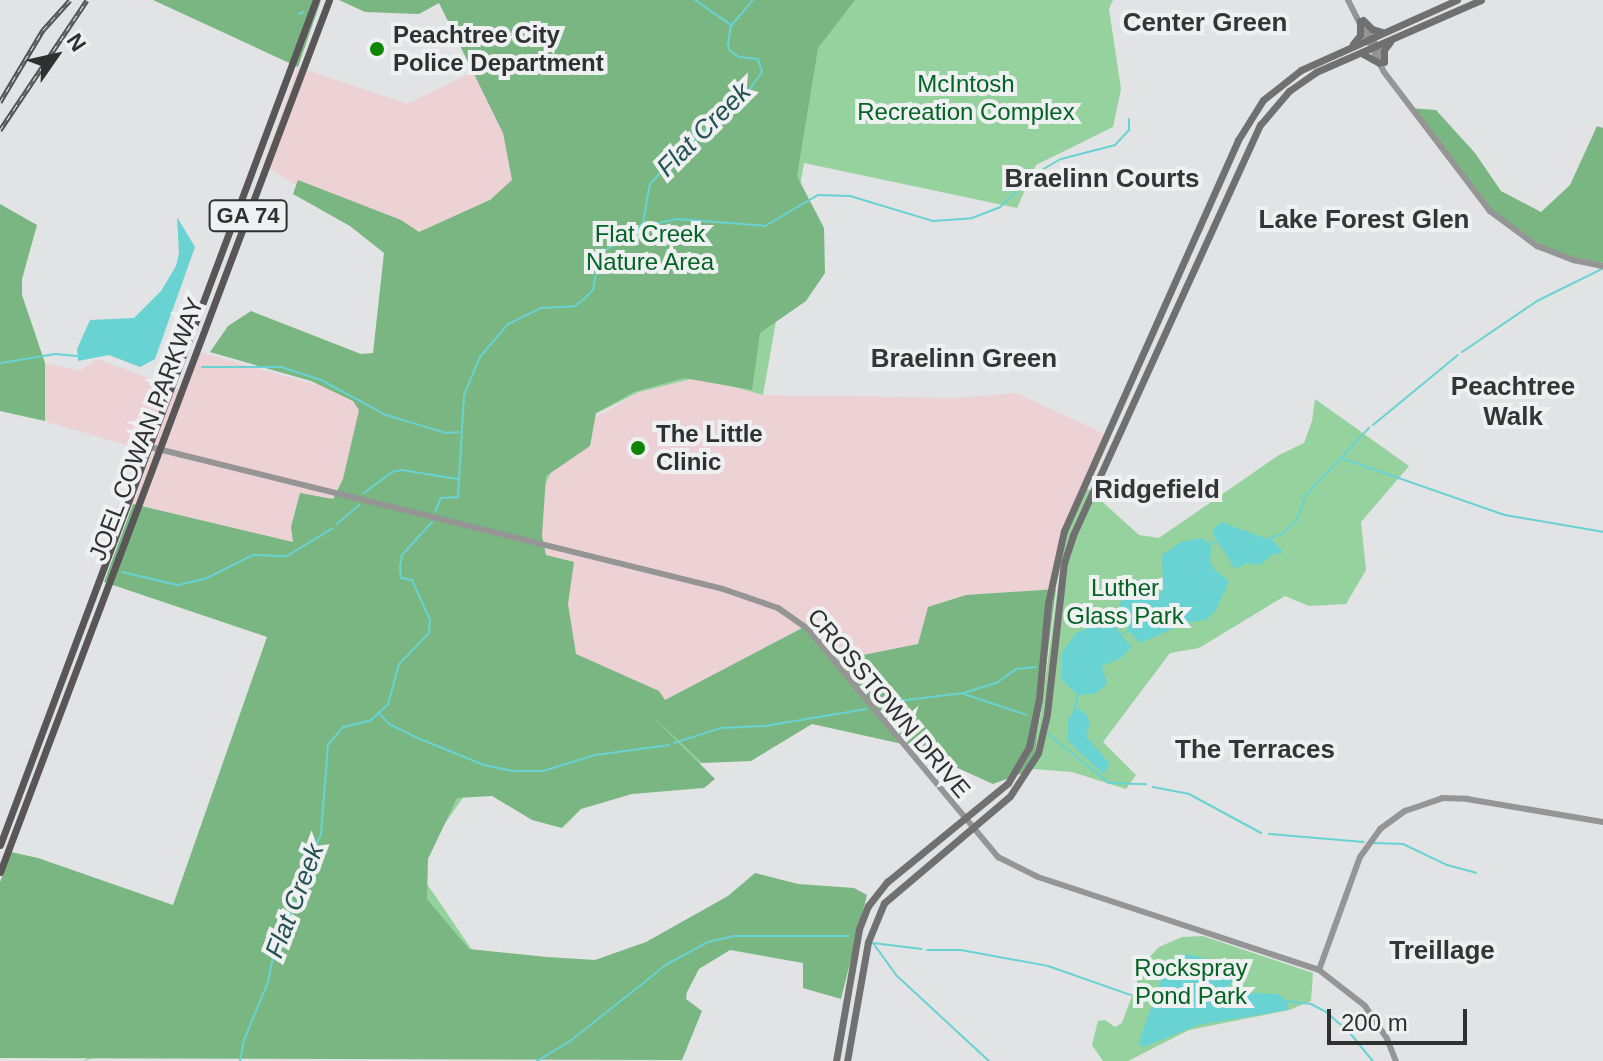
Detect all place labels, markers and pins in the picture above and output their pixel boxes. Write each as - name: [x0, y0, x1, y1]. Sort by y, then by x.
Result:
- place label: Peachtree City Police Department: [393, 21, 604, 77]
- marker: Peachtree City Police Department: [368, 40, 386, 58]
- place label: The Little Clinic: [656, 420, 763, 476]
- marker: The Little Clinic: [627, 437, 649, 459]

